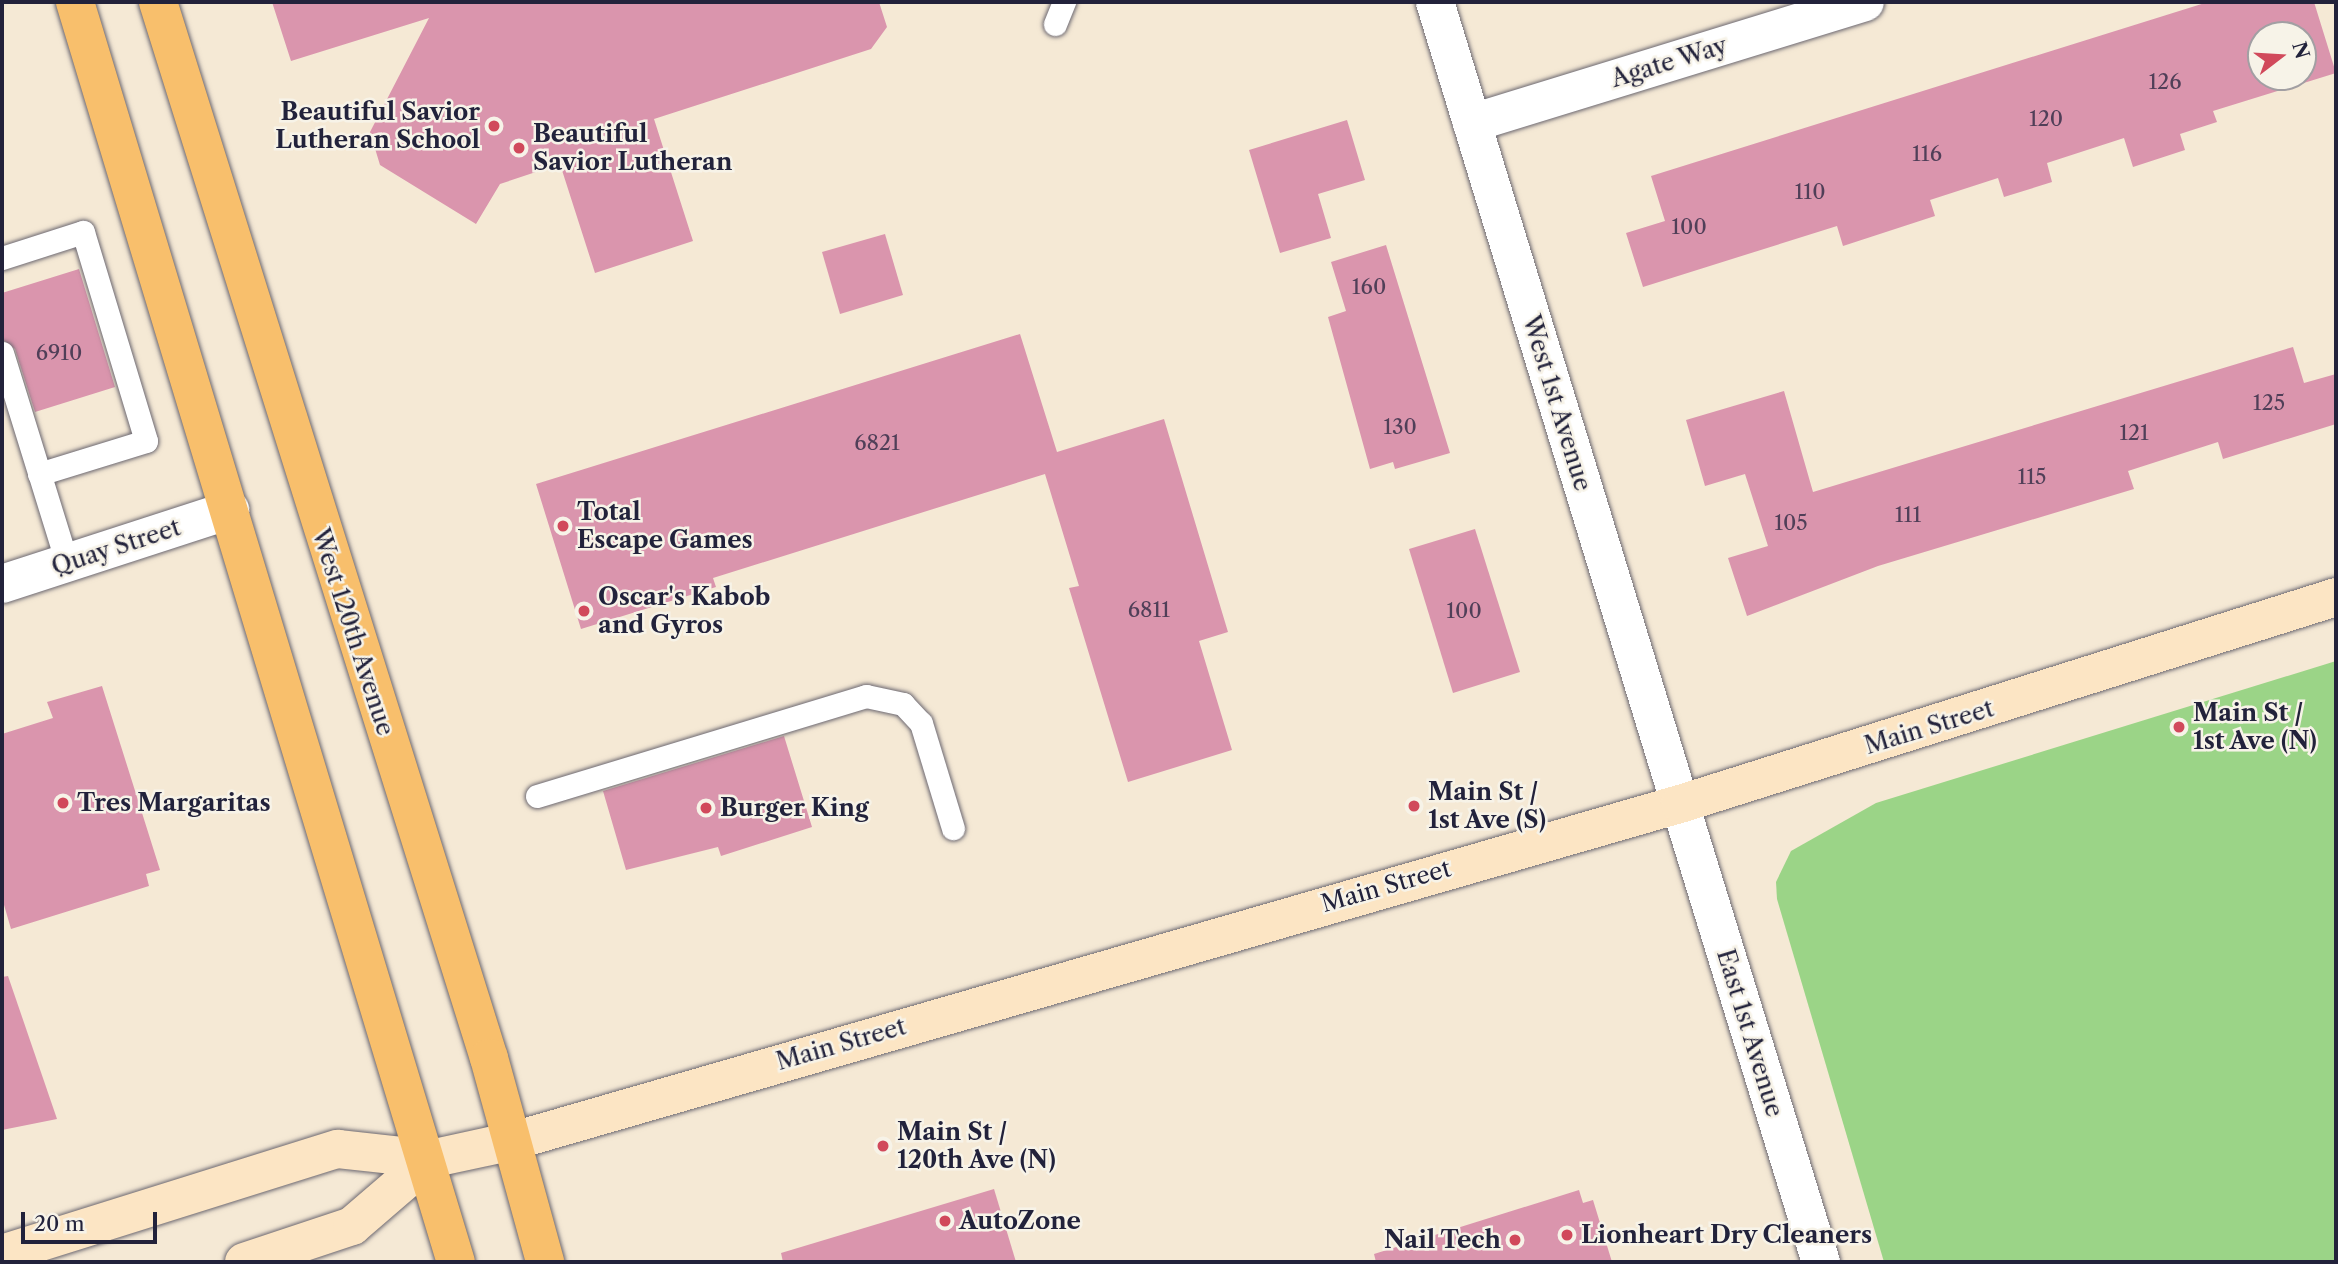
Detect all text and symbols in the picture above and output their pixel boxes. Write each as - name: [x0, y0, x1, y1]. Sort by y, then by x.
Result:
- north arrow: [2247, 21, 2317, 91]
- street label: Agate Way: [1607, 31, 1731, 93]
- text: N: [2287, 39, 2314, 62]
- house number: 126: [2148, 69, 2182, 95]
- place label: Beautiful Savior Lutheran School: [275, 98, 480, 154]
- house number: 120: [2029, 106, 2063, 132]
- marker: Beautiful Savior Lutheran School: [486, 118, 502, 134]
- place label: Beautiful Savior Lutheran: [533, 120, 733, 176]
- marker: Beautiful Savior Lutheran: [511, 140, 527, 156]
- house number: 116: [1912, 141, 1942, 167]
- house number: 110: [1795, 179, 1825, 205]
- house number: 100: [1671, 214, 1707, 240]
- house number: 160: [1352, 274, 1386, 300]
- street label: West 1st Avenue: [1516, 311, 1598, 495]
- house number: 6910: [36, 340, 82, 366]
- house number: 125: [2253, 390, 2285, 416]
- house number: 130: [1383, 414, 1417, 440]
- house number: 121: [2119, 420, 2149, 446]
- house number: 6821: [854, 430, 900, 456]
- house number: 115: [2017, 464, 2047, 490]
- place label: Total Escape Games: [577, 498, 753, 554]
- house number: 111: [1895, 502, 1921, 528]
- house number: 105: [1774, 510, 1808, 536]
- street label: Quay Street: [48, 513, 184, 581]
- marker: Total Escape Games: [555, 518, 571, 534]
- street label: West 120th Avenue: [306, 524, 400, 740]
- place label: Oscar's Kabob and Gyros: [598, 583, 770, 639]
- house number: 6811: [1128, 597, 1170, 623]
- house number: 100: [1446, 598, 1482, 624]
- marker: Oscar's Kabob and Gyros: [576, 603, 592, 619]
- street label: Main Street: [1861, 694, 1997, 760]
- place label: Main St / 1st Ave (N): [2193, 699, 2318, 755]
- marker: Main St / 1st Ave (N): [2171, 719, 2187, 735]
- place label: Main St / 1st Ave (S): [1428, 778, 1547, 834]
- place label: Tres Margaritas: [77, 789, 271, 817]
- place label: Burger King: [720, 794, 869, 822]
- marker: Tres Margaritas: [55, 795, 71, 811]
- marker: Main St / 1st Ave (S): [1406, 798, 1422, 814]
- marker: Burger King: [698, 800, 714, 816]
- street label: Main Street: [1318, 854, 1454, 918]
- street label: East 1st Avenue: [1711, 945, 1789, 1121]
- street label: Main Street: [773, 1012, 909, 1076]
- place label: Main St / 120th Ave (N): [897, 1118, 1057, 1174]
- marker: Main St / 120th Ave (N): [875, 1138, 891, 1154]
- scale bar: [24, 1198, 161, 1242]
- place label: AutoZone: [959, 1207, 1081, 1235]
- text: 20 m: [34, 1211, 85, 1236]
- marker: AutoZone: [937, 1213, 953, 1229]
- place label: Lionheart Dry Cleaners: [1581, 1221, 1873, 1249]
- place label: Nail Tech: [1383, 1226, 1501, 1254]
- marker: Lionheart Dry Cleaners: [1559, 1227, 1575, 1243]
- marker: Nail Tech: [1507, 1232, 1523, 1248]

